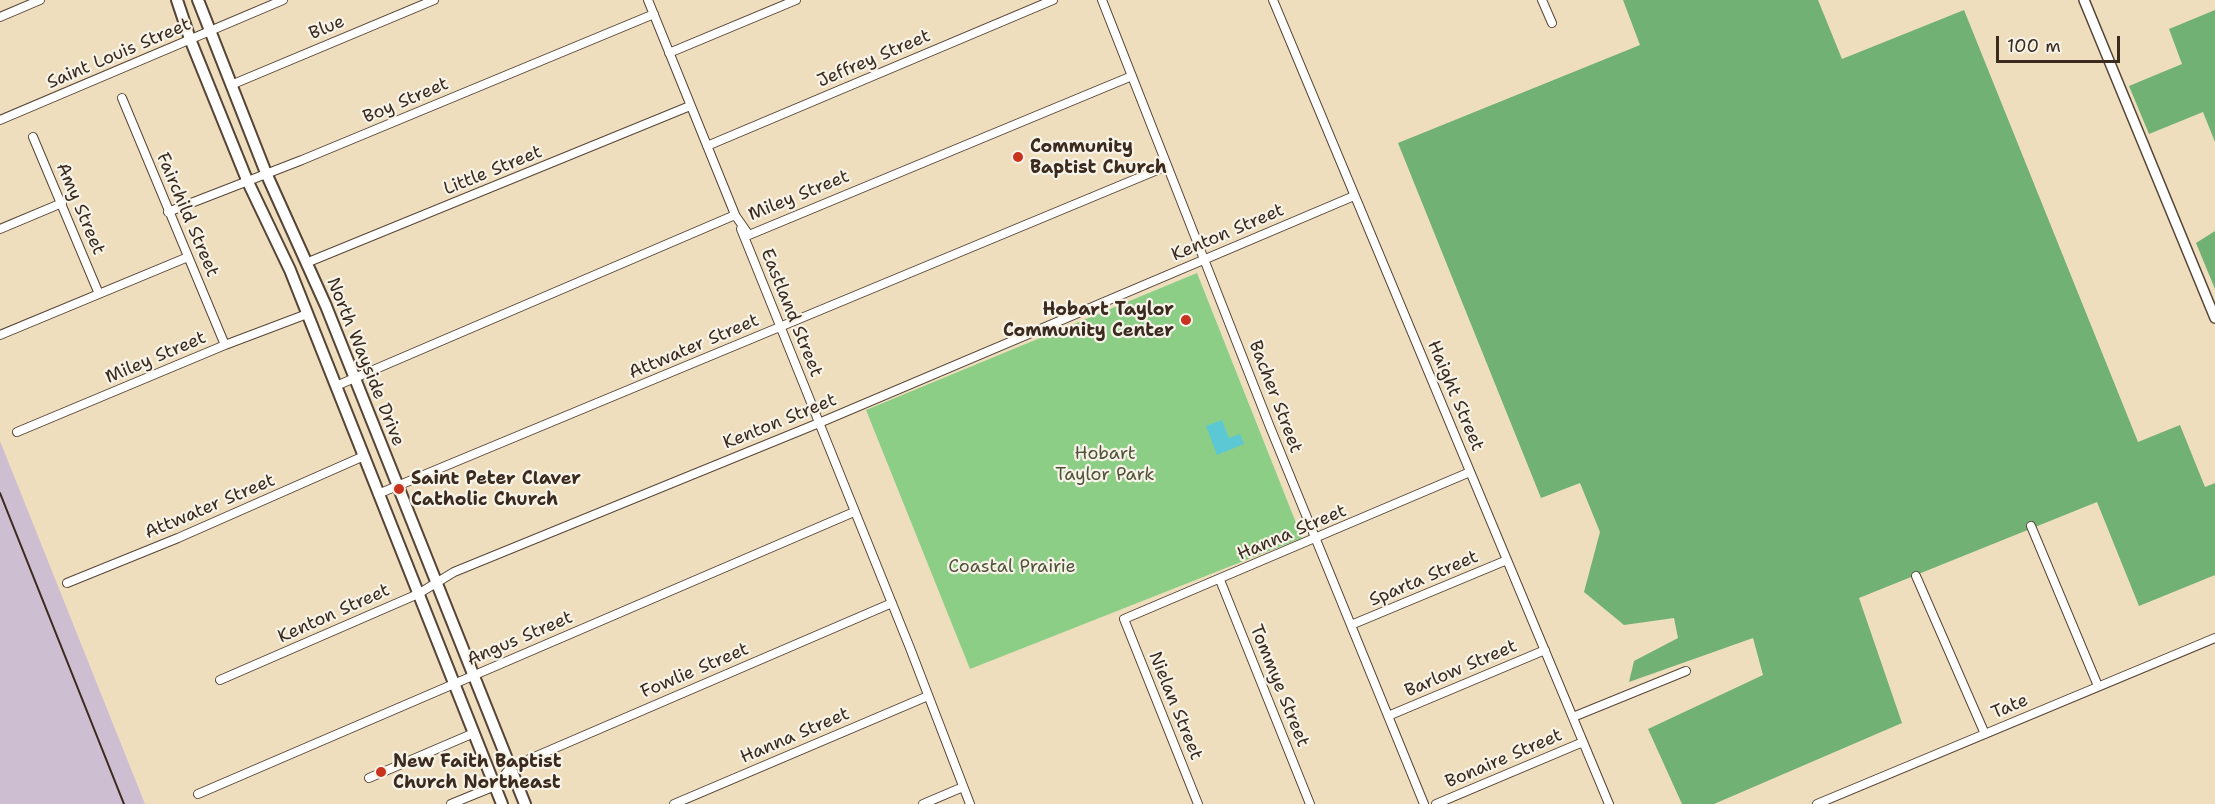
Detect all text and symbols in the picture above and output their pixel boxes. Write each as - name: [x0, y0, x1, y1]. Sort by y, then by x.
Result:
- street label: Blue: [306, 11, 348, 45]
- street label: Saint Louis Street: [44, 14, 194, 94]
- scale bar: [1999, 24, 2124, 62]
- street label: Jeffrey Street: [814, 25, 934, 93]
- text: 100 m: [2007, 34, 2061, 58]
- street label: Boy Street: [360, 73, 452, 129]
- place label: Community Baptist Church: [1030, 136, 1167, 178]
- street label: Little Street: [441, 142, 545, 200]
- street label: Fairchild Street: [151, 150, 223, 280]
- marker: Community Baptist Church: [1011, 150, 1025, 164]
- street label: Amy Street: [51, 160, 109, 258]
- street label: Miley Street: [745, 166, 853, 226]
- street label: Kenton Street: [1169, 200, 1287, 266]
- street label: Eastland Street: [755, 246, 827, 380]
- street label: North Wayside Drive: [321, 275, 409, 449]
- place label: Hobart Taylor Community Center: [1003, 299, 1174, 342]
- street label: Attwater Street: [626, 310, 762, 384]
- marker: Hobart Taylor Community Center: [1179, 313, 1193, 327]
- street label: Miley Street: [103, 327, 209, 389]
- street label: Bacher Street: [1244, 338, 1306, 456]
- street label: Haight Street: [1422, 338, 1488, 454]
- street label: Kenton Street: [720, 389, 840, 455]
- park label: Hobart Taylor Park: [1055, 443, 1155, 486]
- place label: Saint Peter Claver Catholic Church: [411, 468, 581, 510]
- street label: Attwater Street: [142, 470, 278, 544]
- marker: Saint Peter Claver Catholic Church: [392, 482, 406, 496]
- street label: Hanna Street: [1234, 500, 1350, 566]
- street label: Sparta Street: [1366, 546, 1482, 612]
- park label: Coastal Prairie: [948, 556, 1076, 578]
- street label: Kenton Street: [275, 580, 393, 648]
- street label: Angus Street: [464, 607, 576, 671]
- street label: Tommye Street: [1245, 622, 1313, 750]
- street label: Barlow Street: [1402, 636, 1520, 702]
- street label: Fowlie Street: [638, 639, 752, 703]
- street label: Nielan Street: [1143, 649, 1207, 763]
- street label: Tate: [1989, 690, 2031, 724]
- street label: Hanna Street: [737, 703, 853, 769]
- street label: Bonaire Street: [1442, 725, 1566, 793]
- place label: New Faith Baptist Church Northeast: [393, 751, 561, 794]
- marker: New Faith Baptist Church Northeast: [374, 765, 388, 779]

